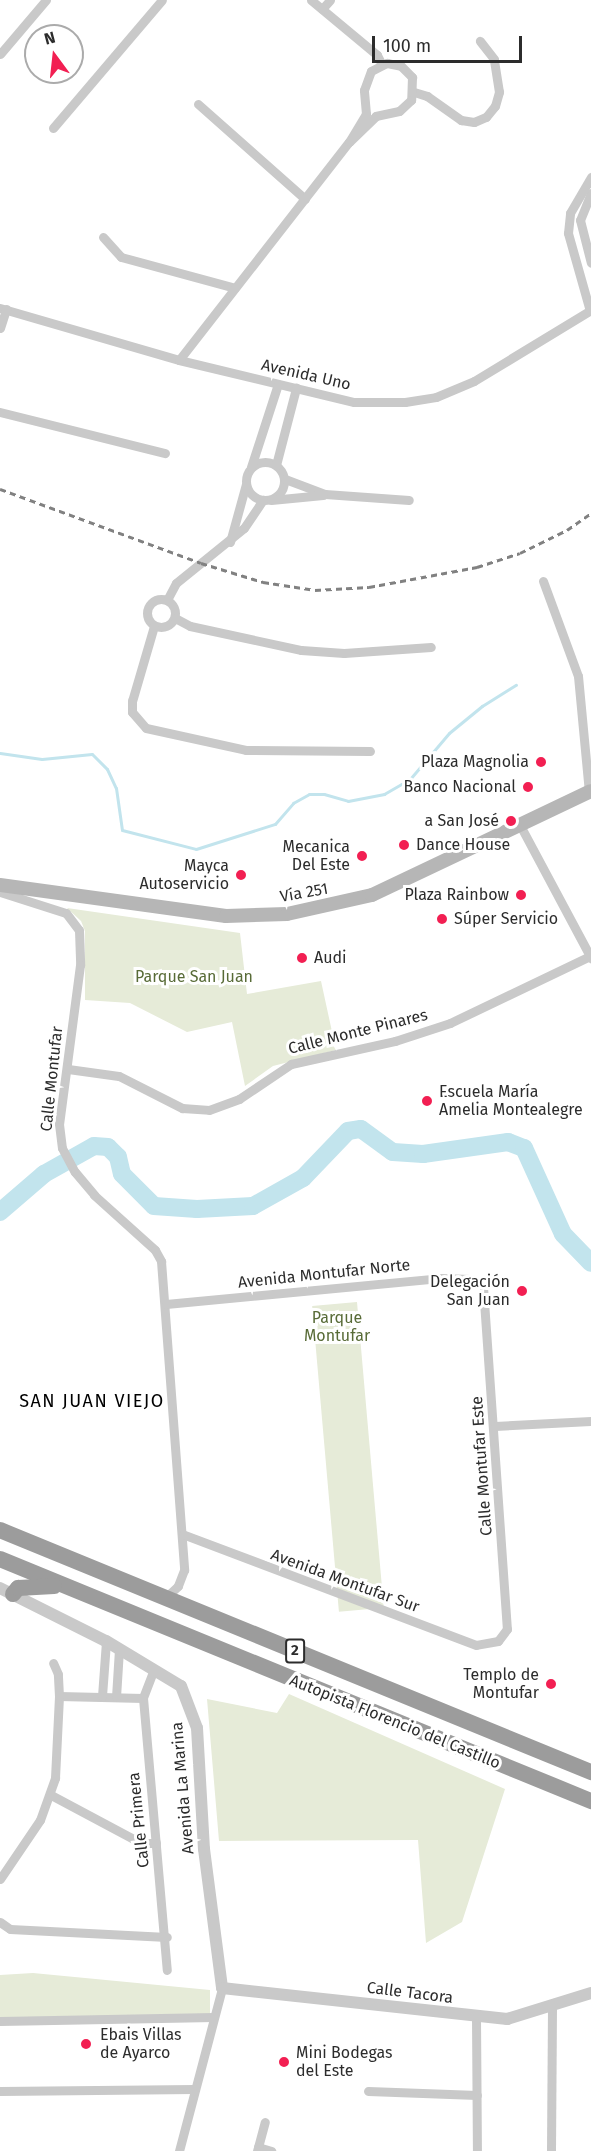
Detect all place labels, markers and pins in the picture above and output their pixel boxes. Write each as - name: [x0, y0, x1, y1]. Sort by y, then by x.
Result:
- place label: Plaza Magnolia: [421, 752, 529, 772]
- marker: Plaza Magnolia: [534, 755, 548, 769]
- place label: Banco Nacional: [404, 777, 516, 797]
- marker: Banco Nacional: [521, 780, 535, 794]
- place label: a San José: [425, 811, 499, 831]
- marker: a San José: [504, 814, 518, 828]
- place label: Dance House: [416, 835, 510, 855]
- place label: Mecanica Del Este: [283, 837, 350, 875]
- marker: Dance House: [397, 838, 411, 852]
- marker: Mecanica Del Este: [355, 849, 369, 863]
- place label: Mayca Autoservicio: [139, 856, 229, 894]
- marker: Mayca Autoservicio: [234, 868, 248, 882]
- place label: Plaza Rainbow: [404, 885, 509, 905]
- marker: Plaza Rainbow: [514, 888, 528, 902]
- place label: Súper Servicio: [454, 909, 558, 929]
- marker: Súper Servicio: [435, 912, 449, 926]
- place label: Audi: [314, 948, 347, 968]
- marker: Audi: [295, 951, 309, 965]
- place label: Escuela María Amelia Montealegre: [439, 1082, 583, 1120]
- marker: Escuela María Amelia Montealegre: [420, 1094, 434, 1108]
- place label: Delegación San Juan: [430, 1272, 510, 1310]
- marker: Delegación San Juan: [515, 1284, 529, 1298]
- place label: Templo de Montufar: [463, 1665, 539, 1703]
- marker: Templo de Montufar: [544, 1677, 558, 1691]
- place label: Ebais Villas de Ayarco: [100, 2025, 182, 2063]
- marker: Ebais Villas de Ayarco: [77, 2035, 95, 2053]
- place label: Mini Bodegas del Este: [296, 2043, 392, 2081]
- marker: Mini Bodegas del Este: [277, 2055, 291, 2069]

